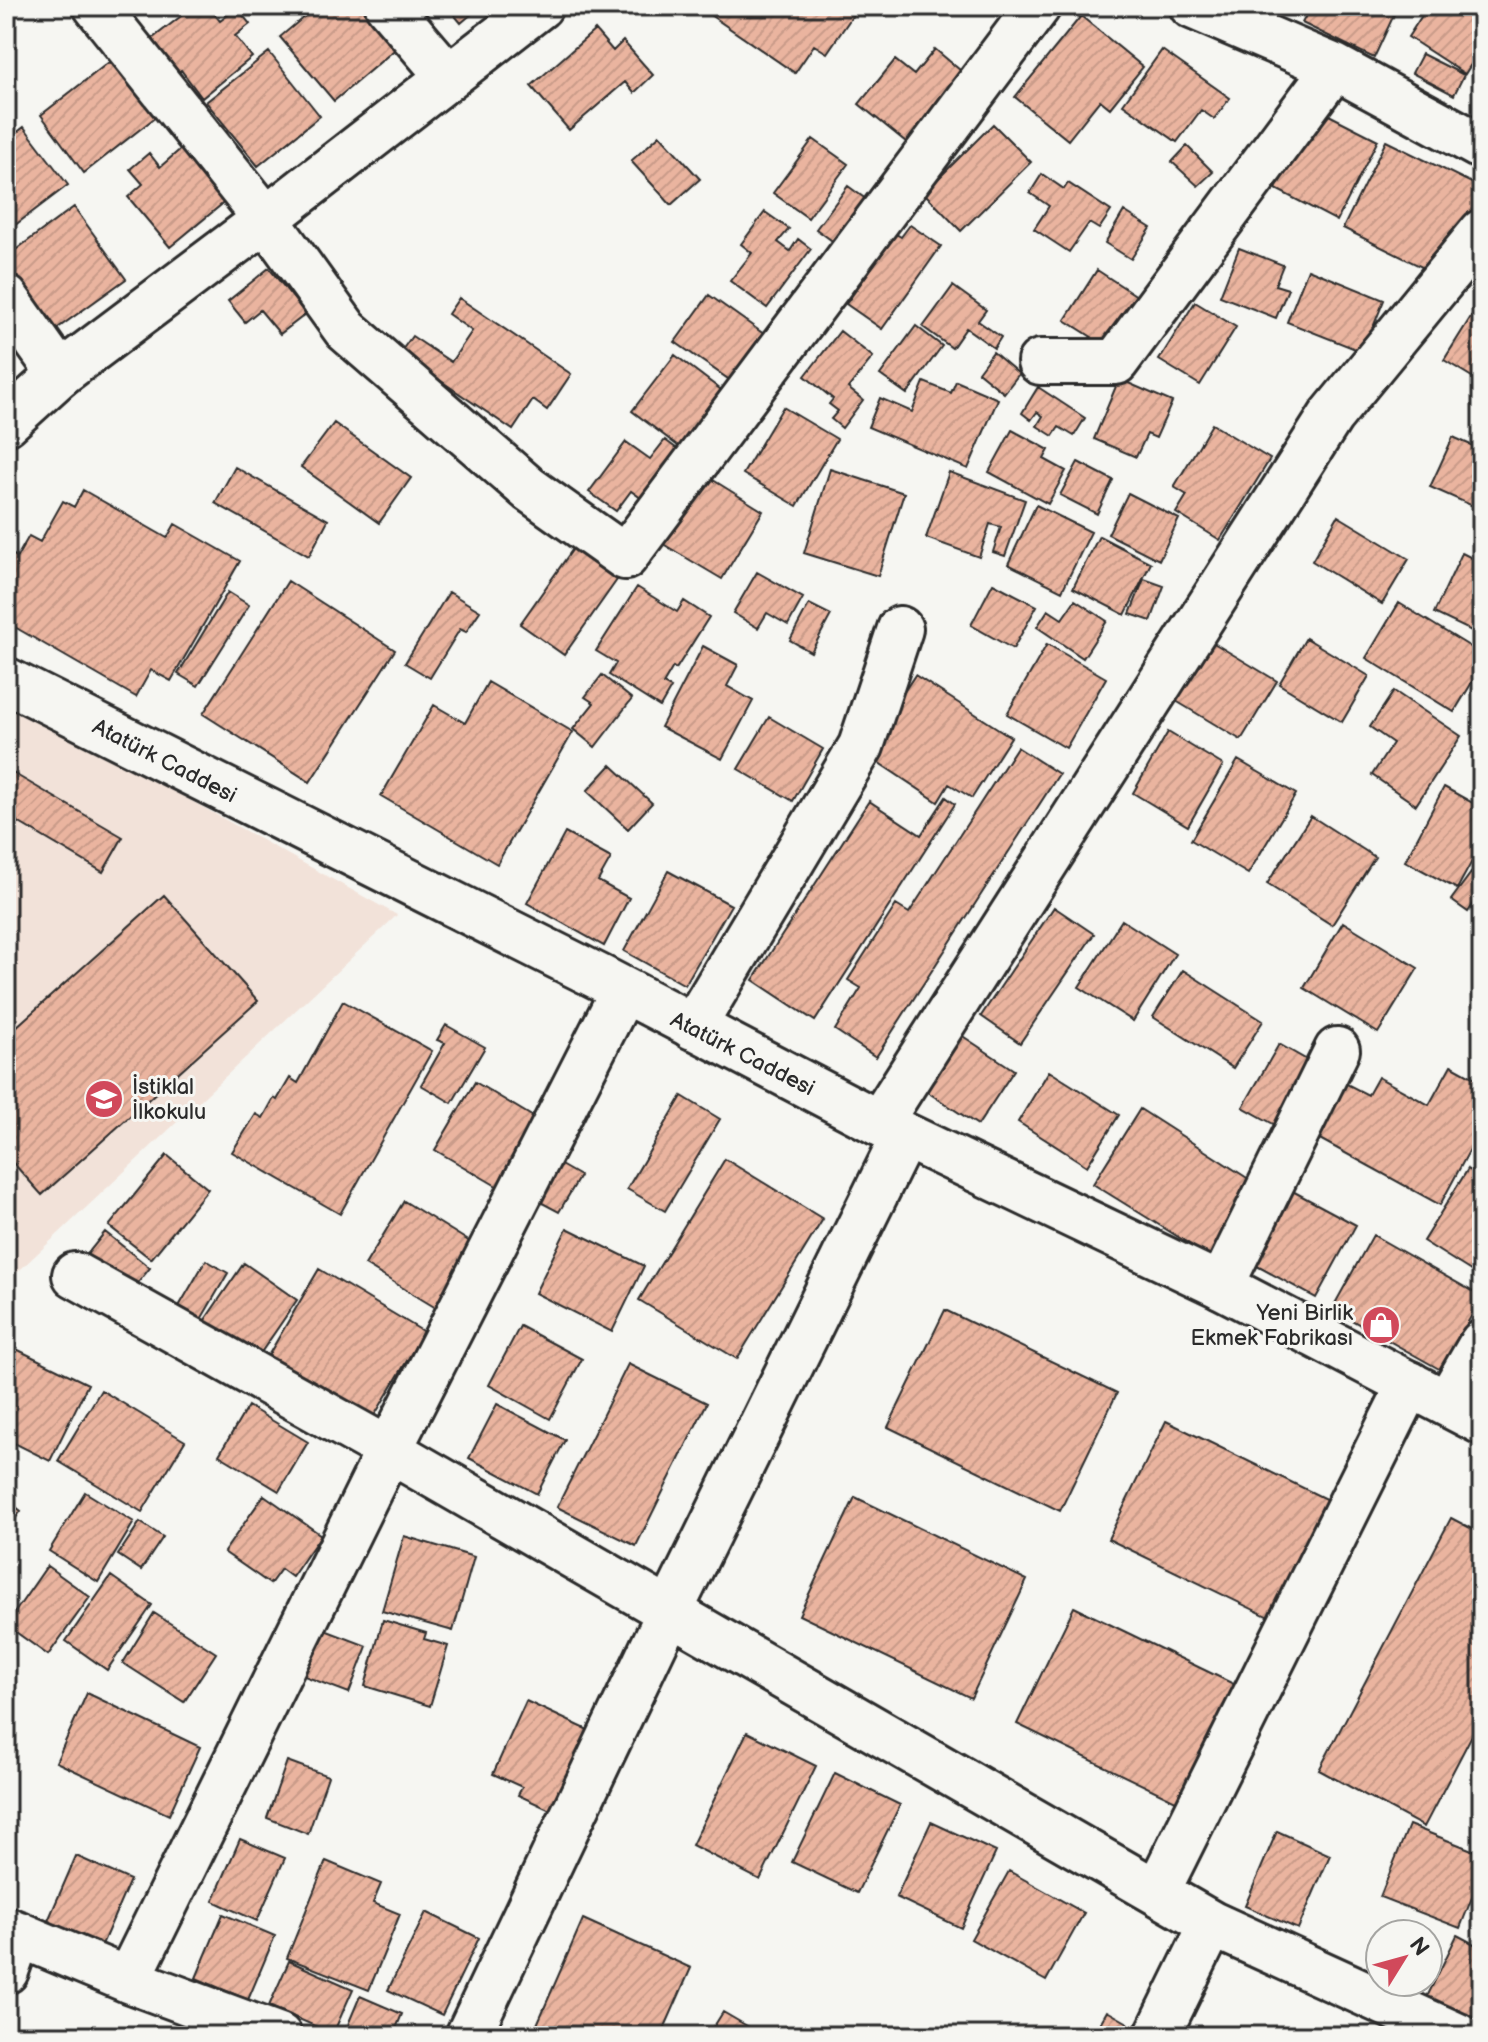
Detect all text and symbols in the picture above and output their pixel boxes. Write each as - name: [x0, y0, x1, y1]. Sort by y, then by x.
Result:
- street label: Atatürk Caddesi: [88, 713, 241, 809]
- street label: Atatürk Caddesi: [666, 1006, 819, 1102]
- place label: İstiklal İlkokulu: [132, 1074, 206, 1126]
- school or university icon: İstiklal İlkokulu: [83, 1078, 125, 1120]
- place label: Yeni Birlik Ekmek Fabrikası: [1190, 1300, 1353, 1352]
- shop icon: Yeni Birlik Ekmek Fabrikası: [1360, 1304, 1402, 1346]
- north arrow: [1364, 1918, 1444, 1998]
- text: N: [1403, 1932, 1435, 1962]

